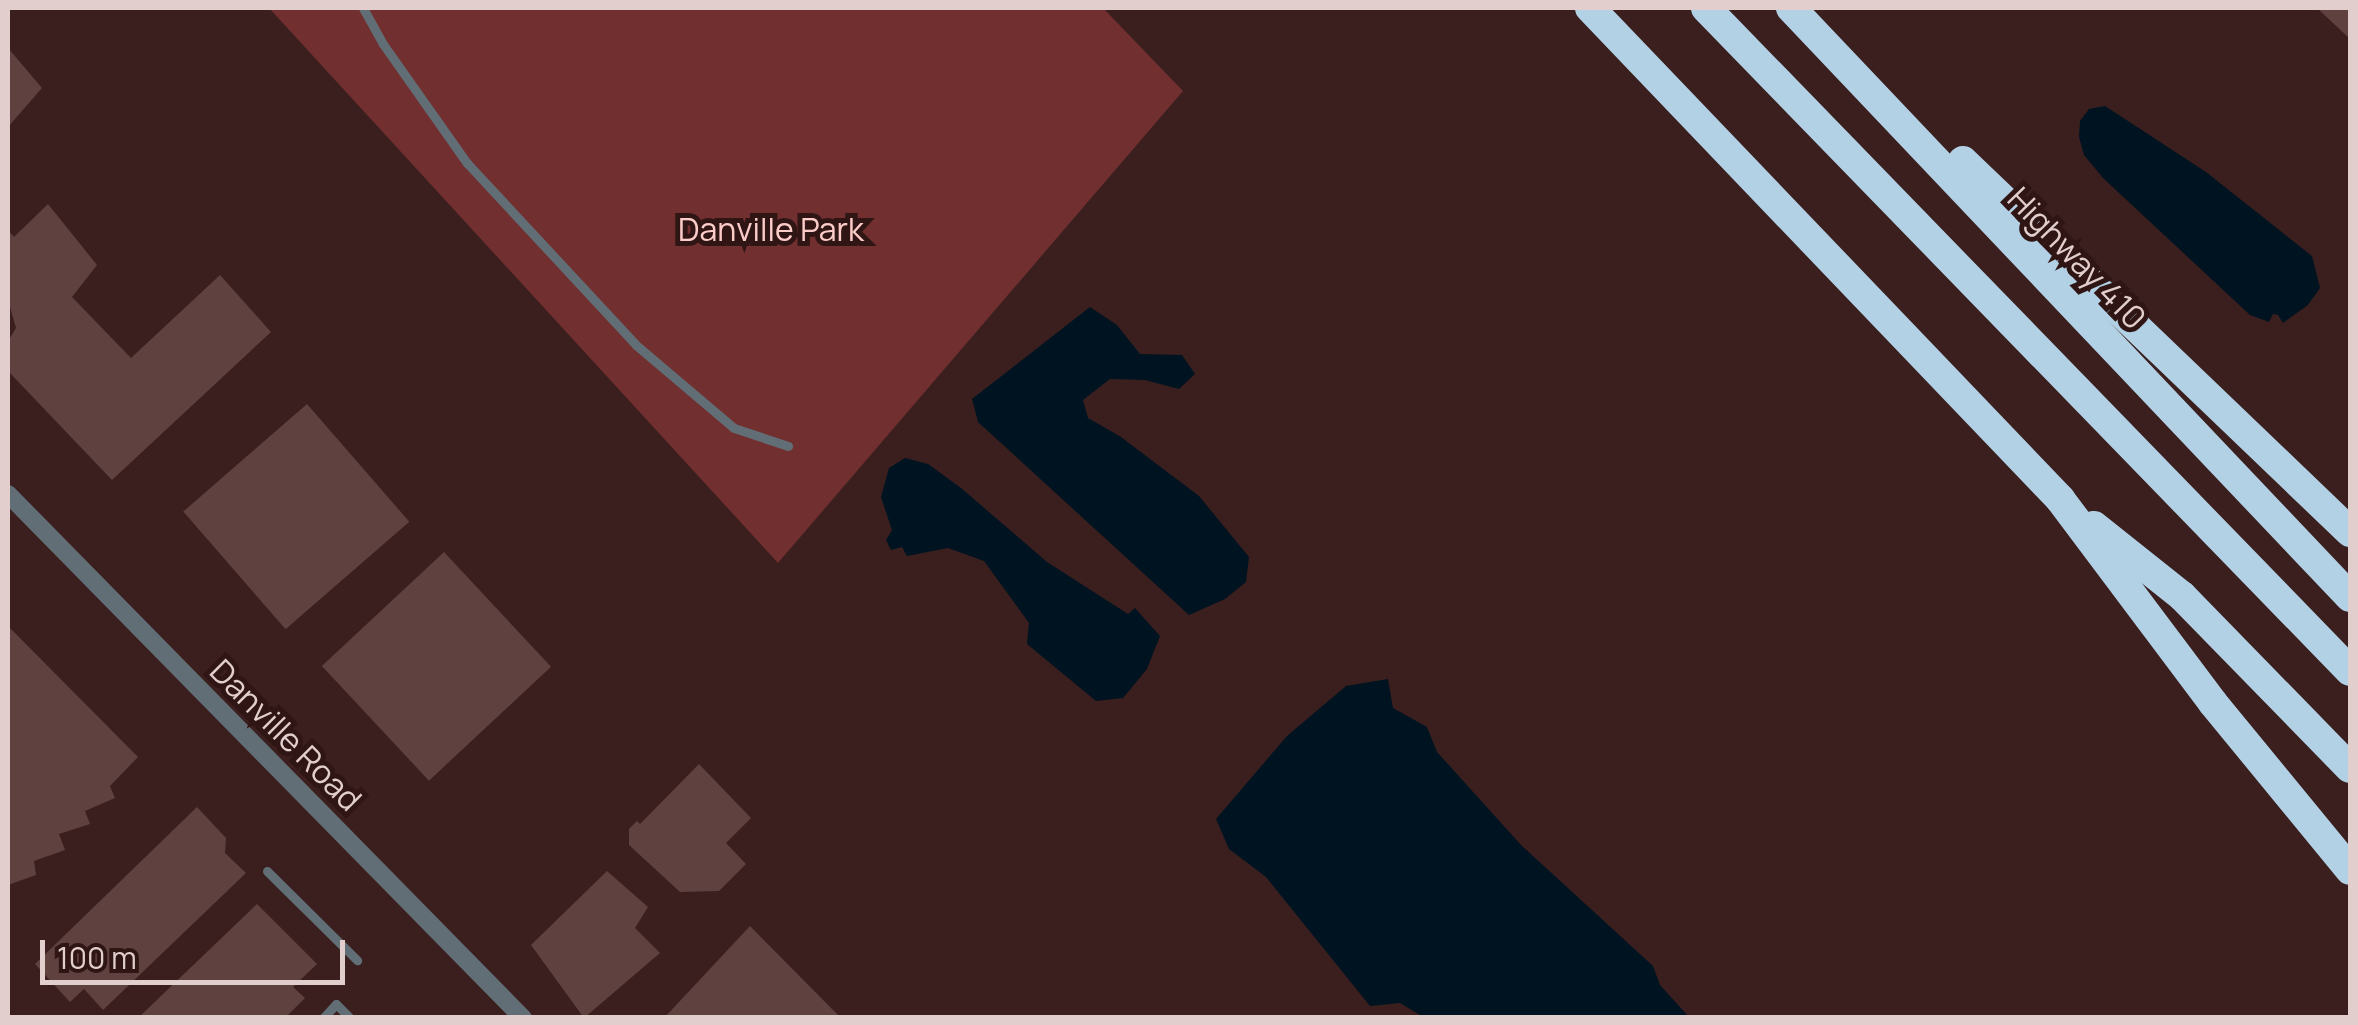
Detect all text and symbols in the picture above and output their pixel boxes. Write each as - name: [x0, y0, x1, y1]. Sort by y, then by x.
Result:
- street label: Highway 410: [2000, 179, 2154, 337]
- park label: Danville Park: [678, 210, 864, 248]
- street label: Danville Road: [202, 651, 370, 819]
- scale bar: [45, 920, 350, 982]
- text: 100 m: [57, 937, 137, 978]

